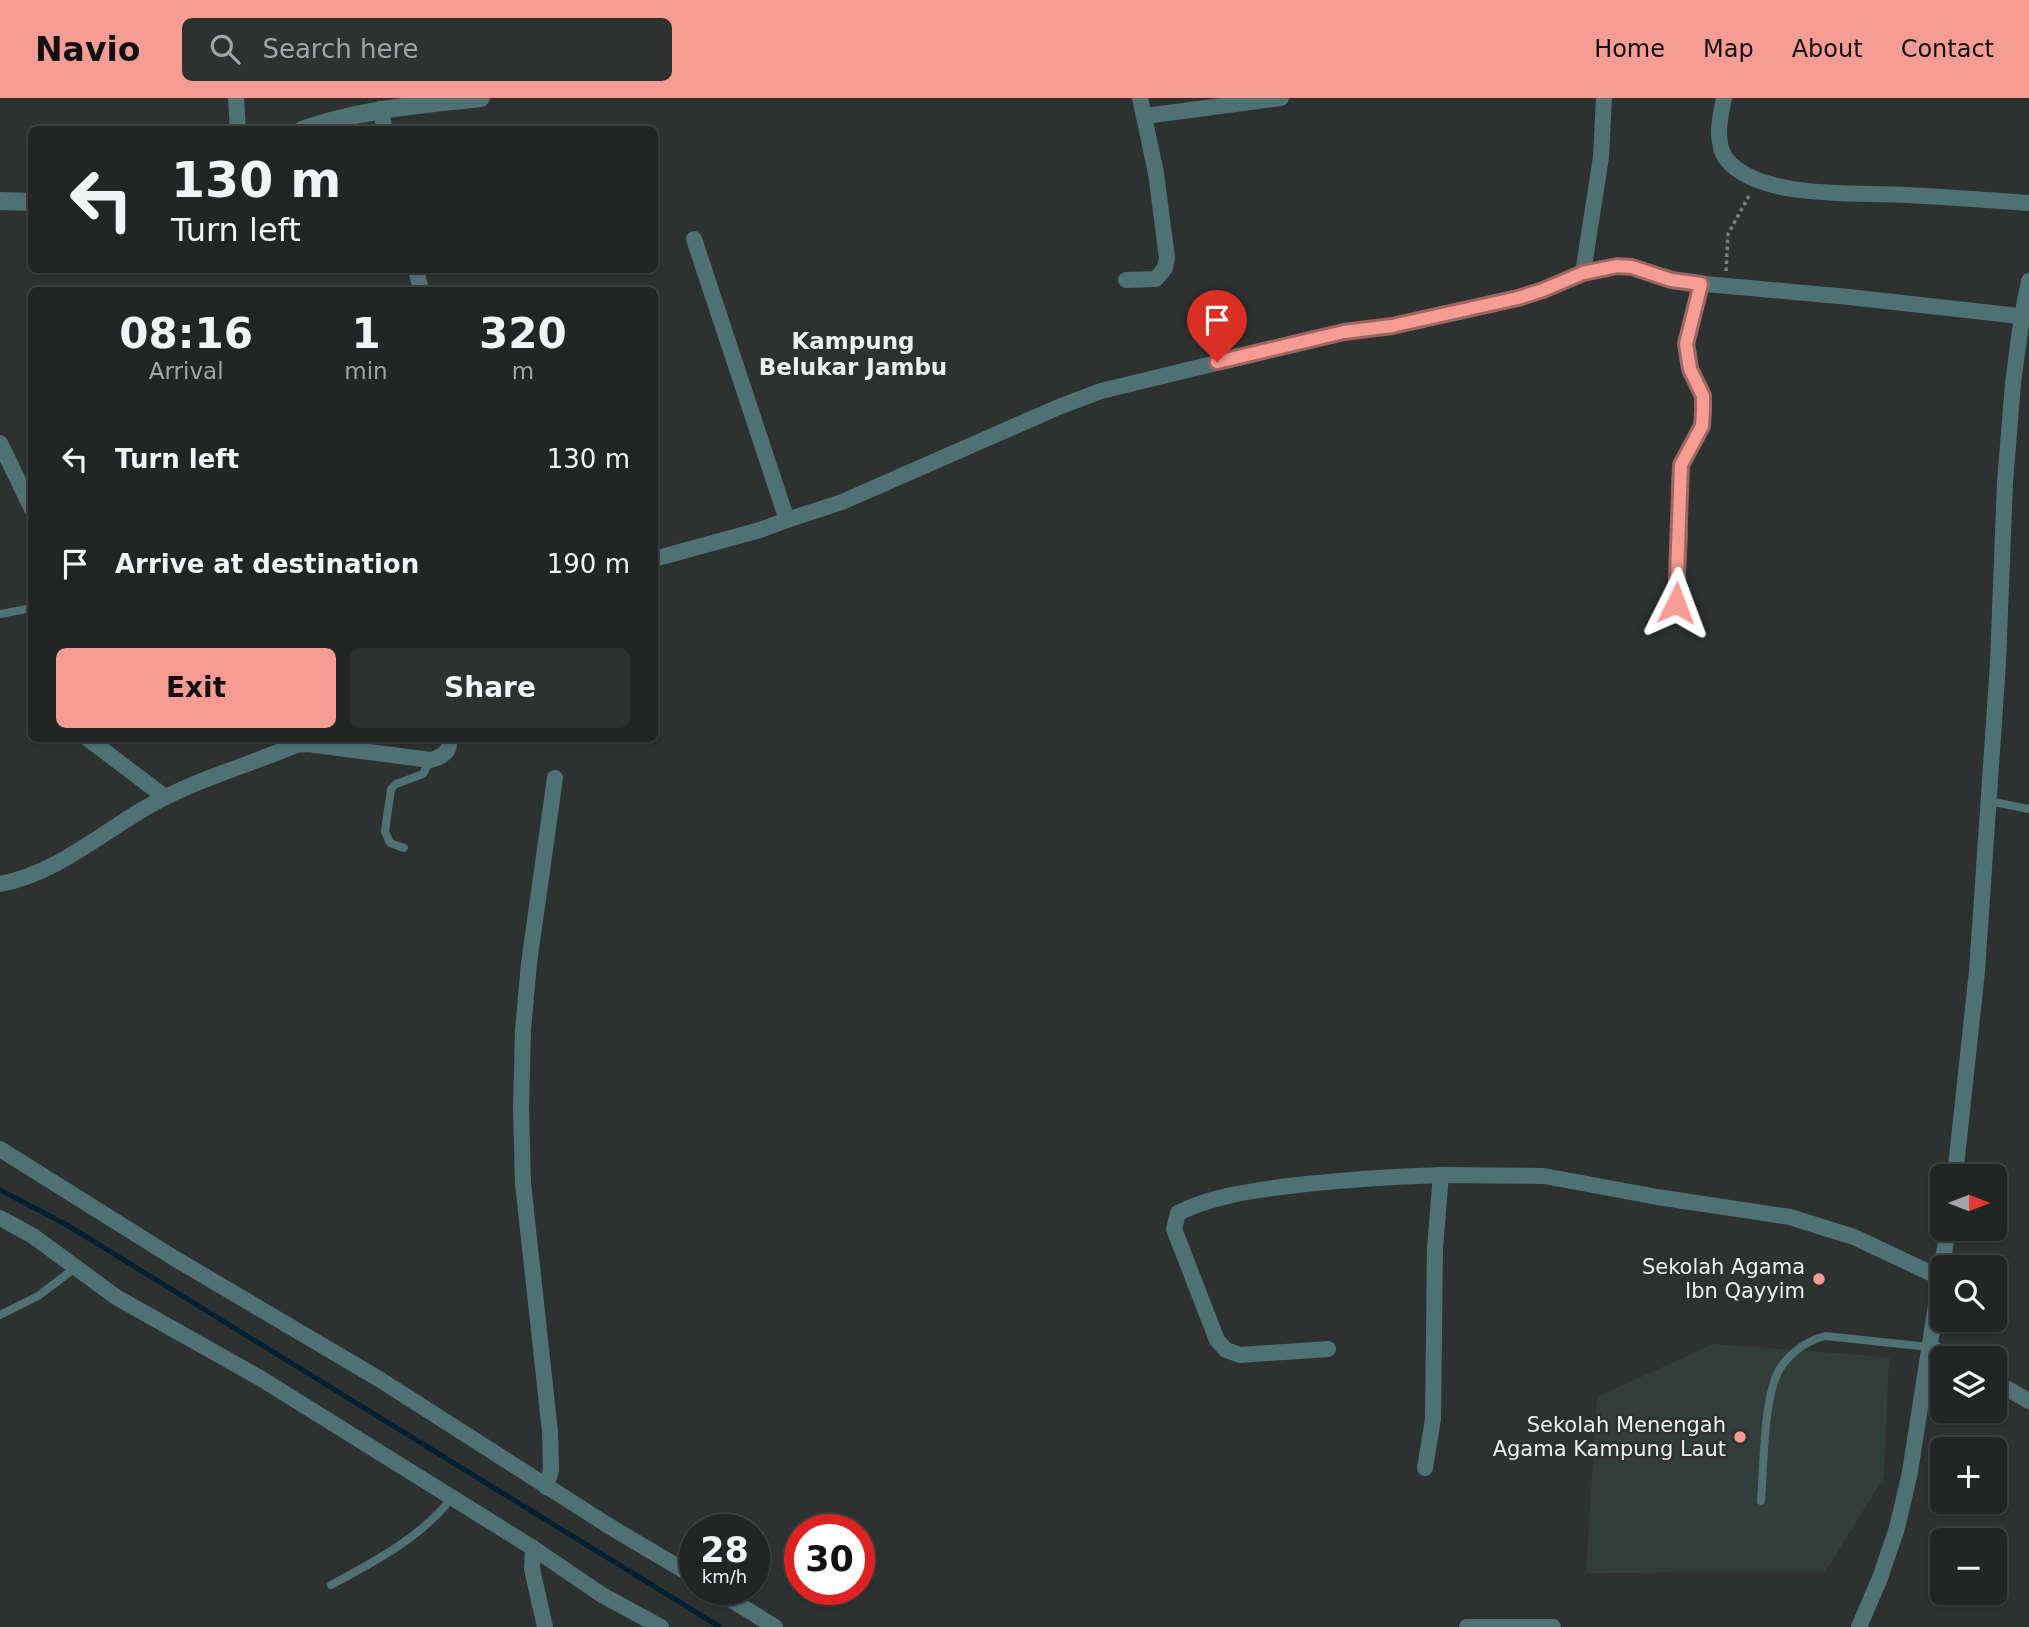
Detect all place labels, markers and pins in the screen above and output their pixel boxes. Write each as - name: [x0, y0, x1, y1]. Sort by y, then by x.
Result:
- pin: [1187, 290, 1247, 362]
- place label: Sekolah Agama Ibn Qayyim: [1642, 1255, 1805, 1303]
- marker: Sekolah Agama Ibn Qayyim: [1811, 1271, 1827, 1287]
- place label: Sekolah Menengah Agama Kampung Laut: [1493, 1413, 1726, 1461]
- marker: Sekolah Menengah Agama Kampung Laut: [1732, 1429, 1748, 1445]

